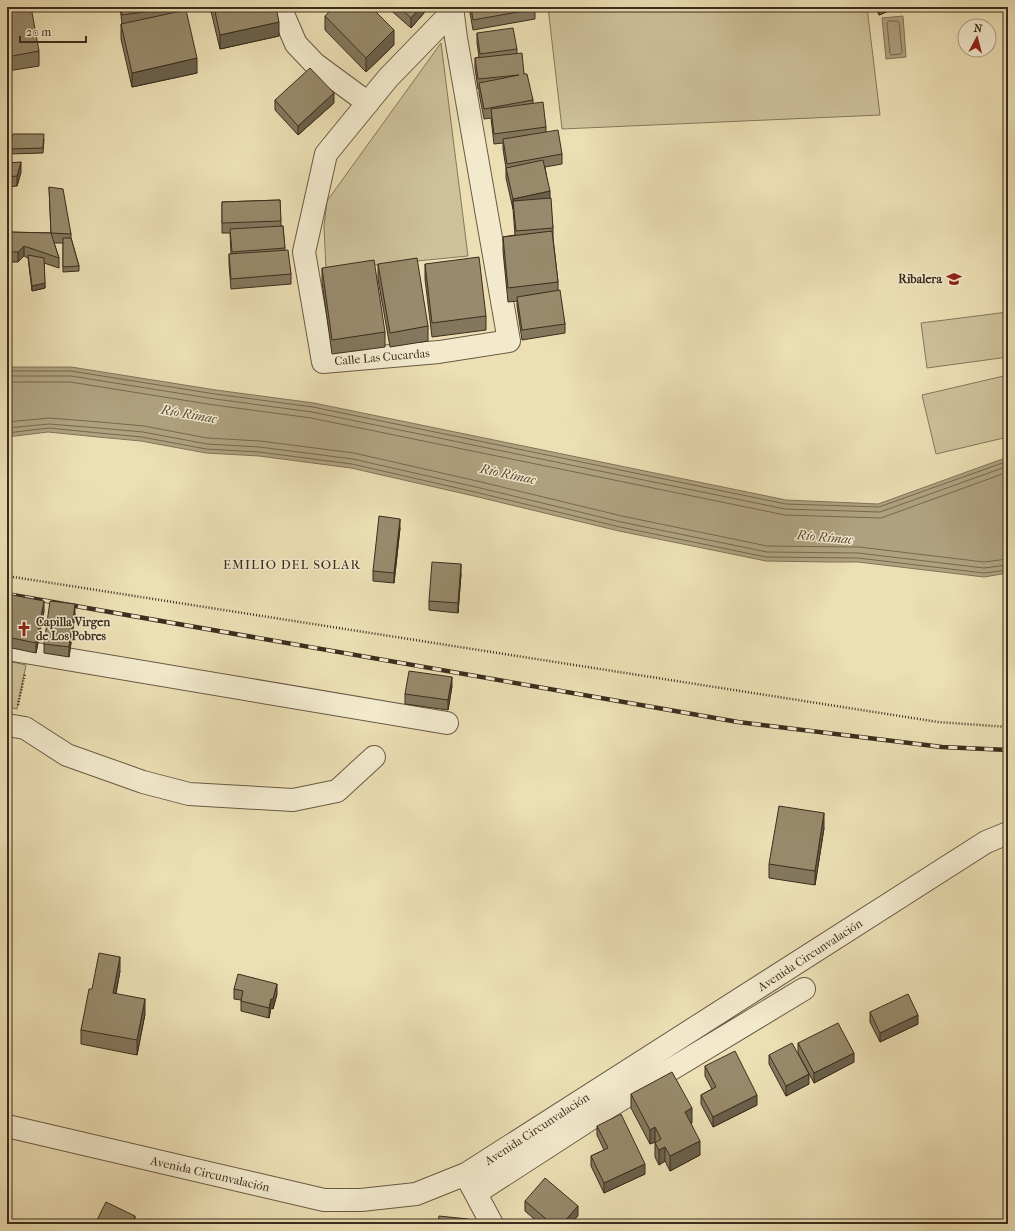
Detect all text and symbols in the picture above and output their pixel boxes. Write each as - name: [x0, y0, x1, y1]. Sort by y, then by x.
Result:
- scale bar: [20, 18, 86, 44]
- north arrow: [957, 18, 997, 58]
- text: N: [973, 22, 984, 36]
- text: 20 m: [26, 25, 51, 39]
- school or university icon: Ribalera: [945, 270, 963, 288]
- place label: Ribalera: [898, 272, 942, 286]
- street label: Calle Las Cucardas: [334, 346, 431, 368]
- water label: Río Rímac: [159, 402, 219, 426]
- water label: Río Rímac: [478, 461, 538, 487]
- water label: Río Rímac: [795, 527, 855, 547]
- district label: EMILIO DEL SOLAR: [223, 557, 361, 572]
- place label: Capilla Virgen de Los Pobres: [36, 615, 111, 643]
- church icon: Capilla Virgen de Los Pobres: [15, 620, 33, 638]
- street label: Avenida Circunvalación: [754, 916, 865, 995]
- street label: Avenida Circunvalación: [481, 1090, 592, 1169]
- street label: Avenida Circunvalación: [148, 1153, 271, 1195]

